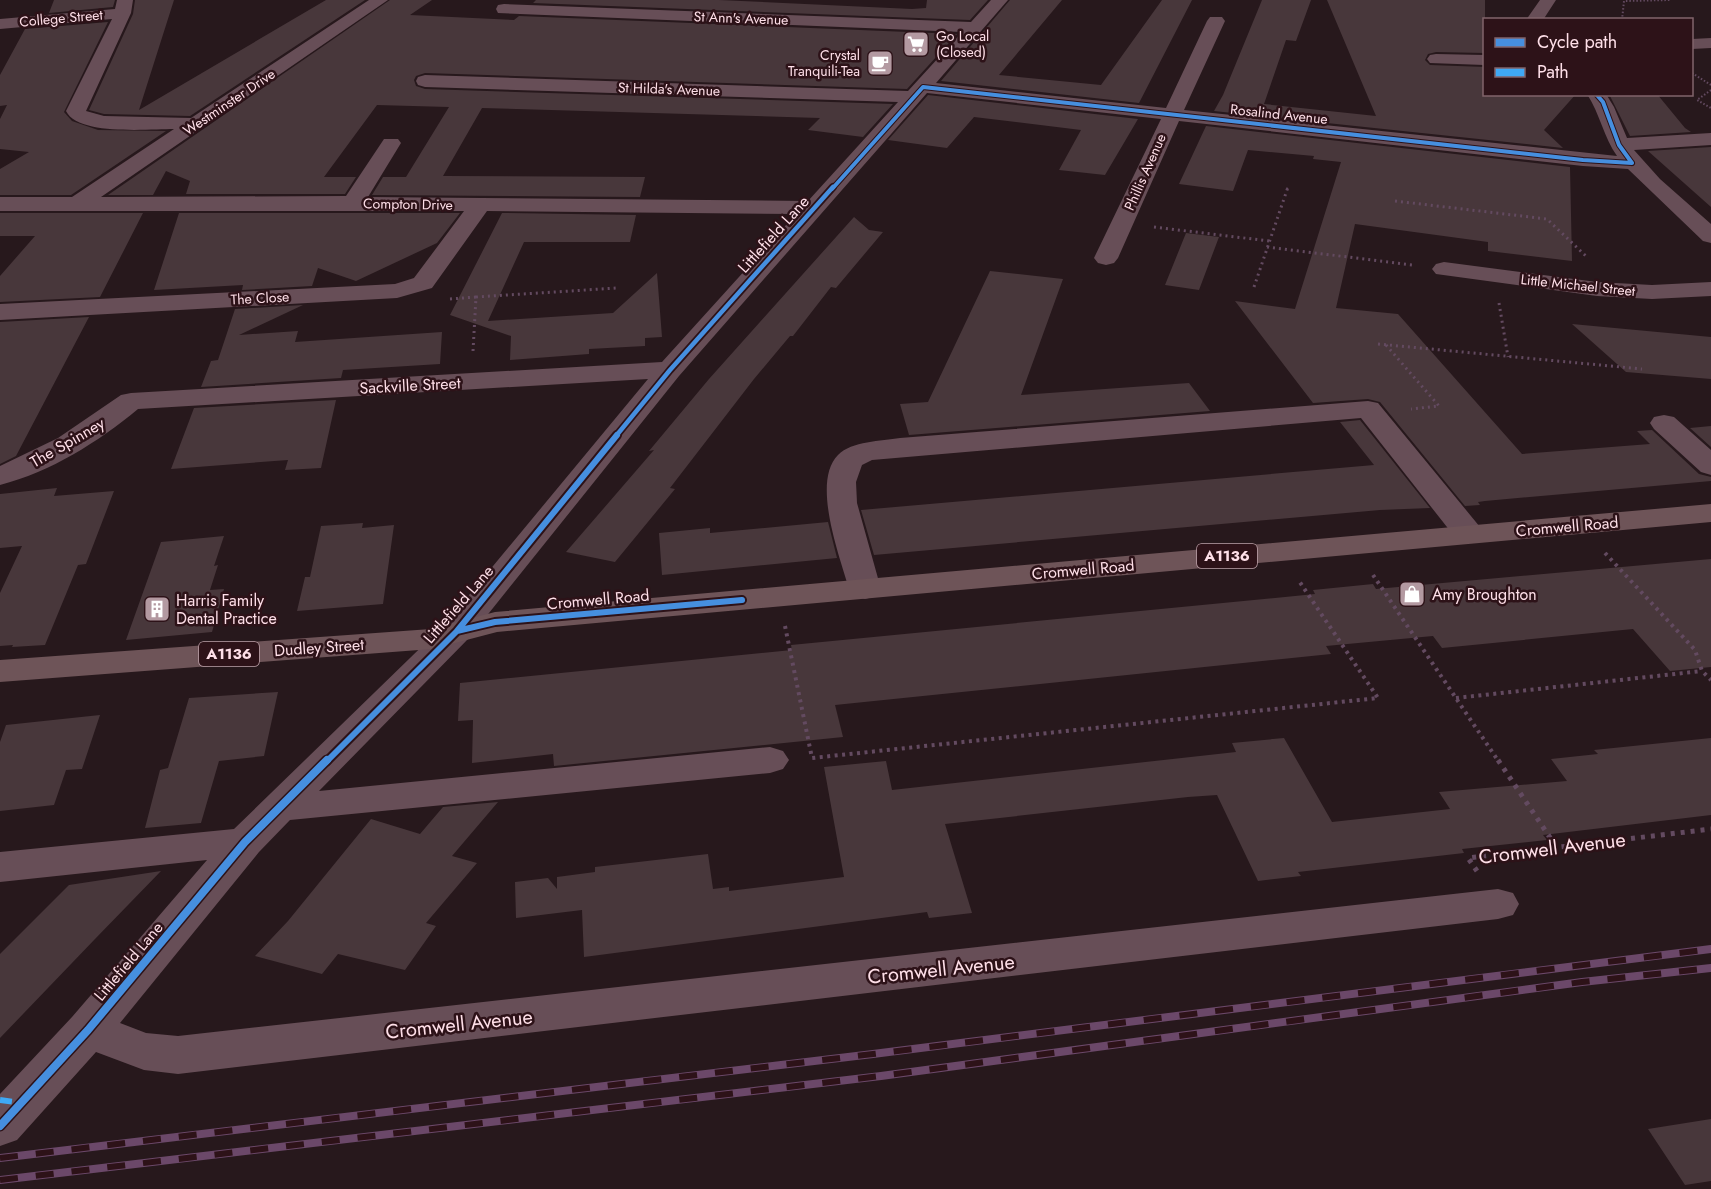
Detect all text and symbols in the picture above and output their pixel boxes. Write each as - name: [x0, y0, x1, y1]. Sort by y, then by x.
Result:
- street label: College Street: [18, 4, 104, 32]
- street label: St Ann's Avenue: [693, 6, 789, 30]
- legend: [1483, 18, 1693, 96]
- place label: Go Local (Closed): [936, 26, 989, 62]
- supermarket icon: Go Local (Closed): [901, 29, 931, 59]
- text: Cycle path: [1537, 29, 1617, 55]
- place label: Crystal Tranquili-Tea: [788, 45, 860, 81]
- cafe icon: Crystal Tranquili-Tea: [865, 48, 895, 78]
- text: Path: [1537, 59, 1569, 85]
- street label: Westminster Drive: [179, 64, 279, 140]
- street label: St Hilda's Avenue: [617, 77, 721, 101]
- street label: Rosalind Avenue: [1229, 99, 1329, 129]
- street label: Phillis Avenue: [1119, 130, 1171, 214]
- street label: Littlefield Lane: [732, 191, 814, 278]
- street label: Compton Drive: [363, 193, 453, 215]
- street label: Little Michael Street: [1520, 269, 1637, 301]
- street label: The Close: [230, 286, 290, 310]
- street label: Sackville Street: [359, 371, 461, 400]
- street label: The Spinney: [26, 411, 110, 473]
- street label: Cromwell Road: [1515, 511, 1619, 542]
- road number: A1136: [1197, 544, 1257, 568]
- street label: Cromwell Road: [1031, 554, 1135, 585]
- street label: Littlefield Lane: [418, 560, 499, 649]
- shop icon: Amy Broughton: [1397, 579, 1427, 609]
- place label: Amy Broughton: [1432, 583, 1537, 606]
- street label: Cromwell Road: [546, 584, 650, 615]
- place label: Harris Family Dental Practice: [176, 589, 277, 630]
- building icon: Harris Family Dental Practice: [142, 594, 172, 624]
- street label: Dudley Street: [273, 633, 365, 662]
- road number: A1136: [199, 642, 259, 666]
- street label: Cromwell Avenue: [1477, 825, 1627, 872]
- street label: Littlefield Lane: [88, 917, 168, 1006]
- street label: Cromwell Avenue: [866, 947, 1016, 992]
- street label: Cromwell Avenue: [384, 1002, 534, 1047]

